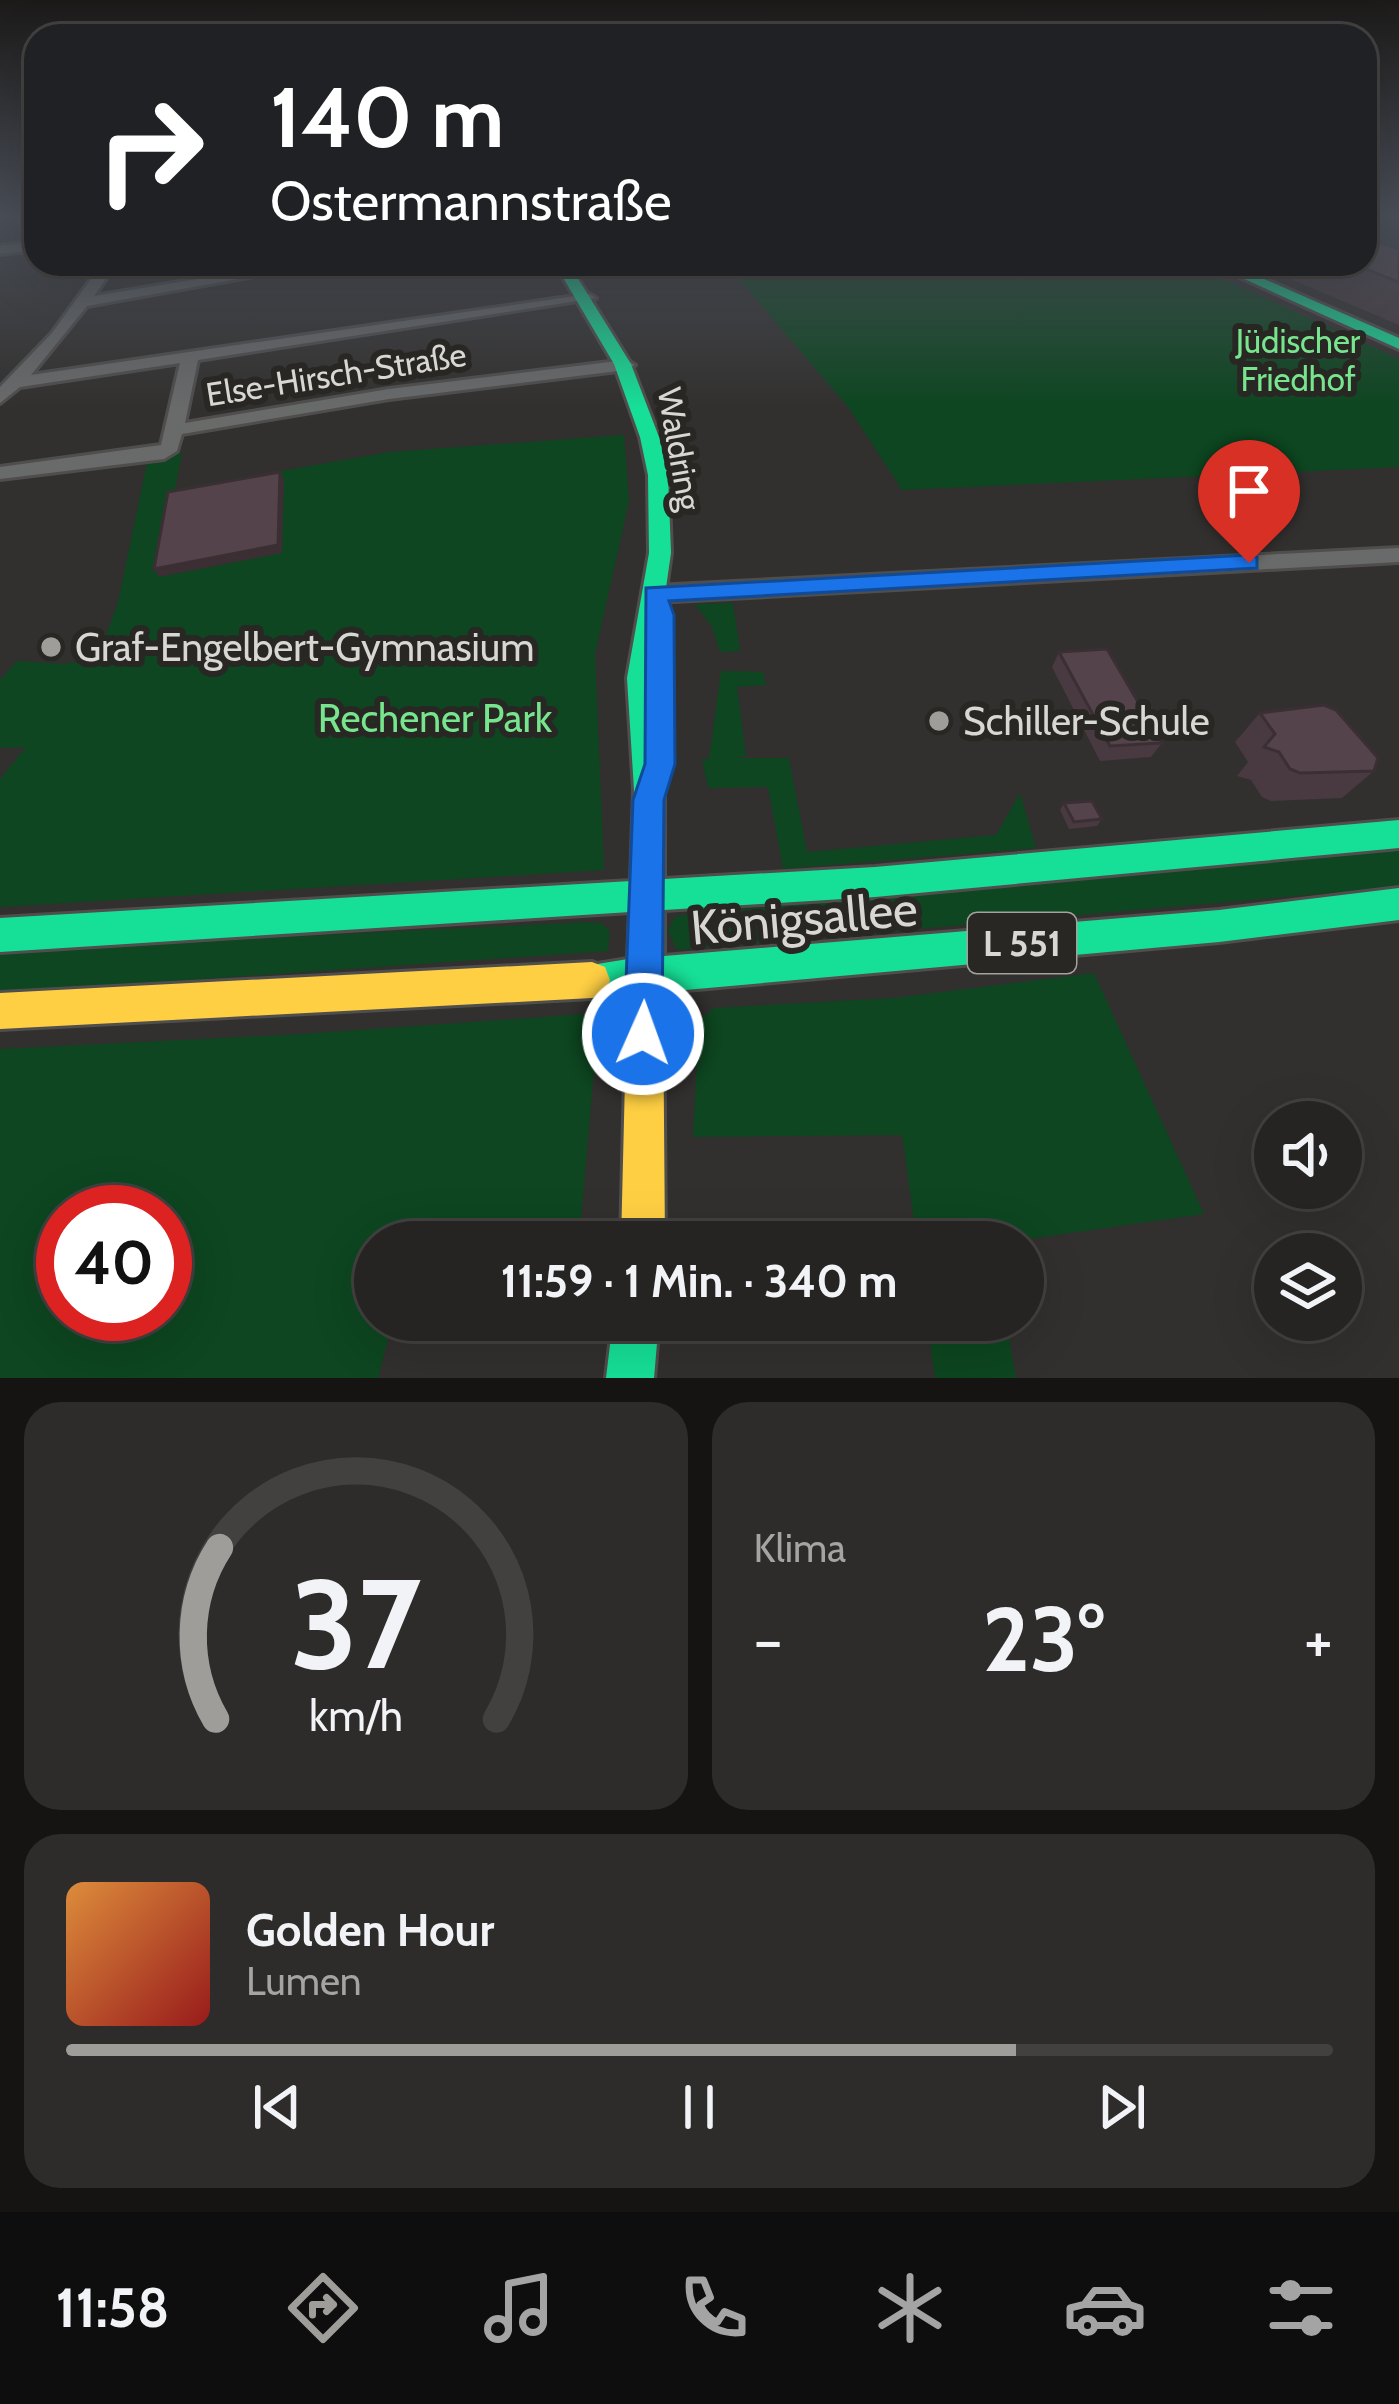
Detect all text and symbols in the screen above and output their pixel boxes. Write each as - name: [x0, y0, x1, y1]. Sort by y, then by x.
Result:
- text: 140 m: [270, 66, 504, 168]
- icon: right: [72, 72, 228, 228]
- text: Ostermannstraße: [270, 168, 672, 234]
- park label: Jüdischer Friedhof: [1235, 321, 1361, 399]
- street label: Else-Hirsch-Straße: [203, 334, 469, 414]
- street label: Waldring: [650, 384, 711, 514]
- pin: [1198, 440, 1300, 563]
- icon: arrive: [1216, 458, 1282, 524]
- place label: Graf-Engelbert-Gymnasium: [75, 623, 534, 671]
- marker: Graf-Engelbert-Gymnasium: [38, 634, 64, 660]
- park label: Rechener Park: [318, 694, 553, 742]
- place label: Schiller-Schule: [963, 697, 1210, 745]
- marker: Schiller-Schule: [926, 708, 952, 734]
- street label: Königsallee: [688, 879, 920, 957]
- road number: L 551: [968, 913, 1076, 973]
- position arrow: [580, 971, 706, 1097]
- map controls: [1254, 1101, 1362, 1341]
- button: sound: [1254, 1101, 1362, 1209]
- speed limit sign: 40: [36, 1185, 192, 1341]
- button: layers: [1254, 1233, 1362, 1341]
- text: 11:59 · 1 Min. · 340 m: [501, 1254, 897, 1308]
- text: Klima: [754, 1524, 846, 1572]
- text: 37: [290, 1548, 421, 1699]
- text: 23°: [982, 1584, 1104, 1694]
- text: −: [754, 1599, 783, 1680]
- text: +: [1304, 1599, 1333, 1680]
- text: km/h: [309, 1690, 403, 1742]
- text: Golden Hour: [246, 1903, 494, 1957]
- text: Lumen: [246, 1957, 362, 2005]
- icon: previous: [244, 2074, 310, 2140]
- icon: pause: [666, 2074, 732, 2140]
- icon: next: [1089, 2074, 1155, 2140]
- icon: directions: [281, 2266, 365, 2350]
- icon: music: [477, 2266, 561, 2350]
- icon: phone: [672, 2266, 756, 2350]
- icon: climate: [868, 2266, 952, 2350]
- icon: car: [1063, 2266, 1147, 2350]
- icon: filters: [1259, 2266, 1343, 2350]
- text: 11:58: [56, 2275, 169, 2341]

